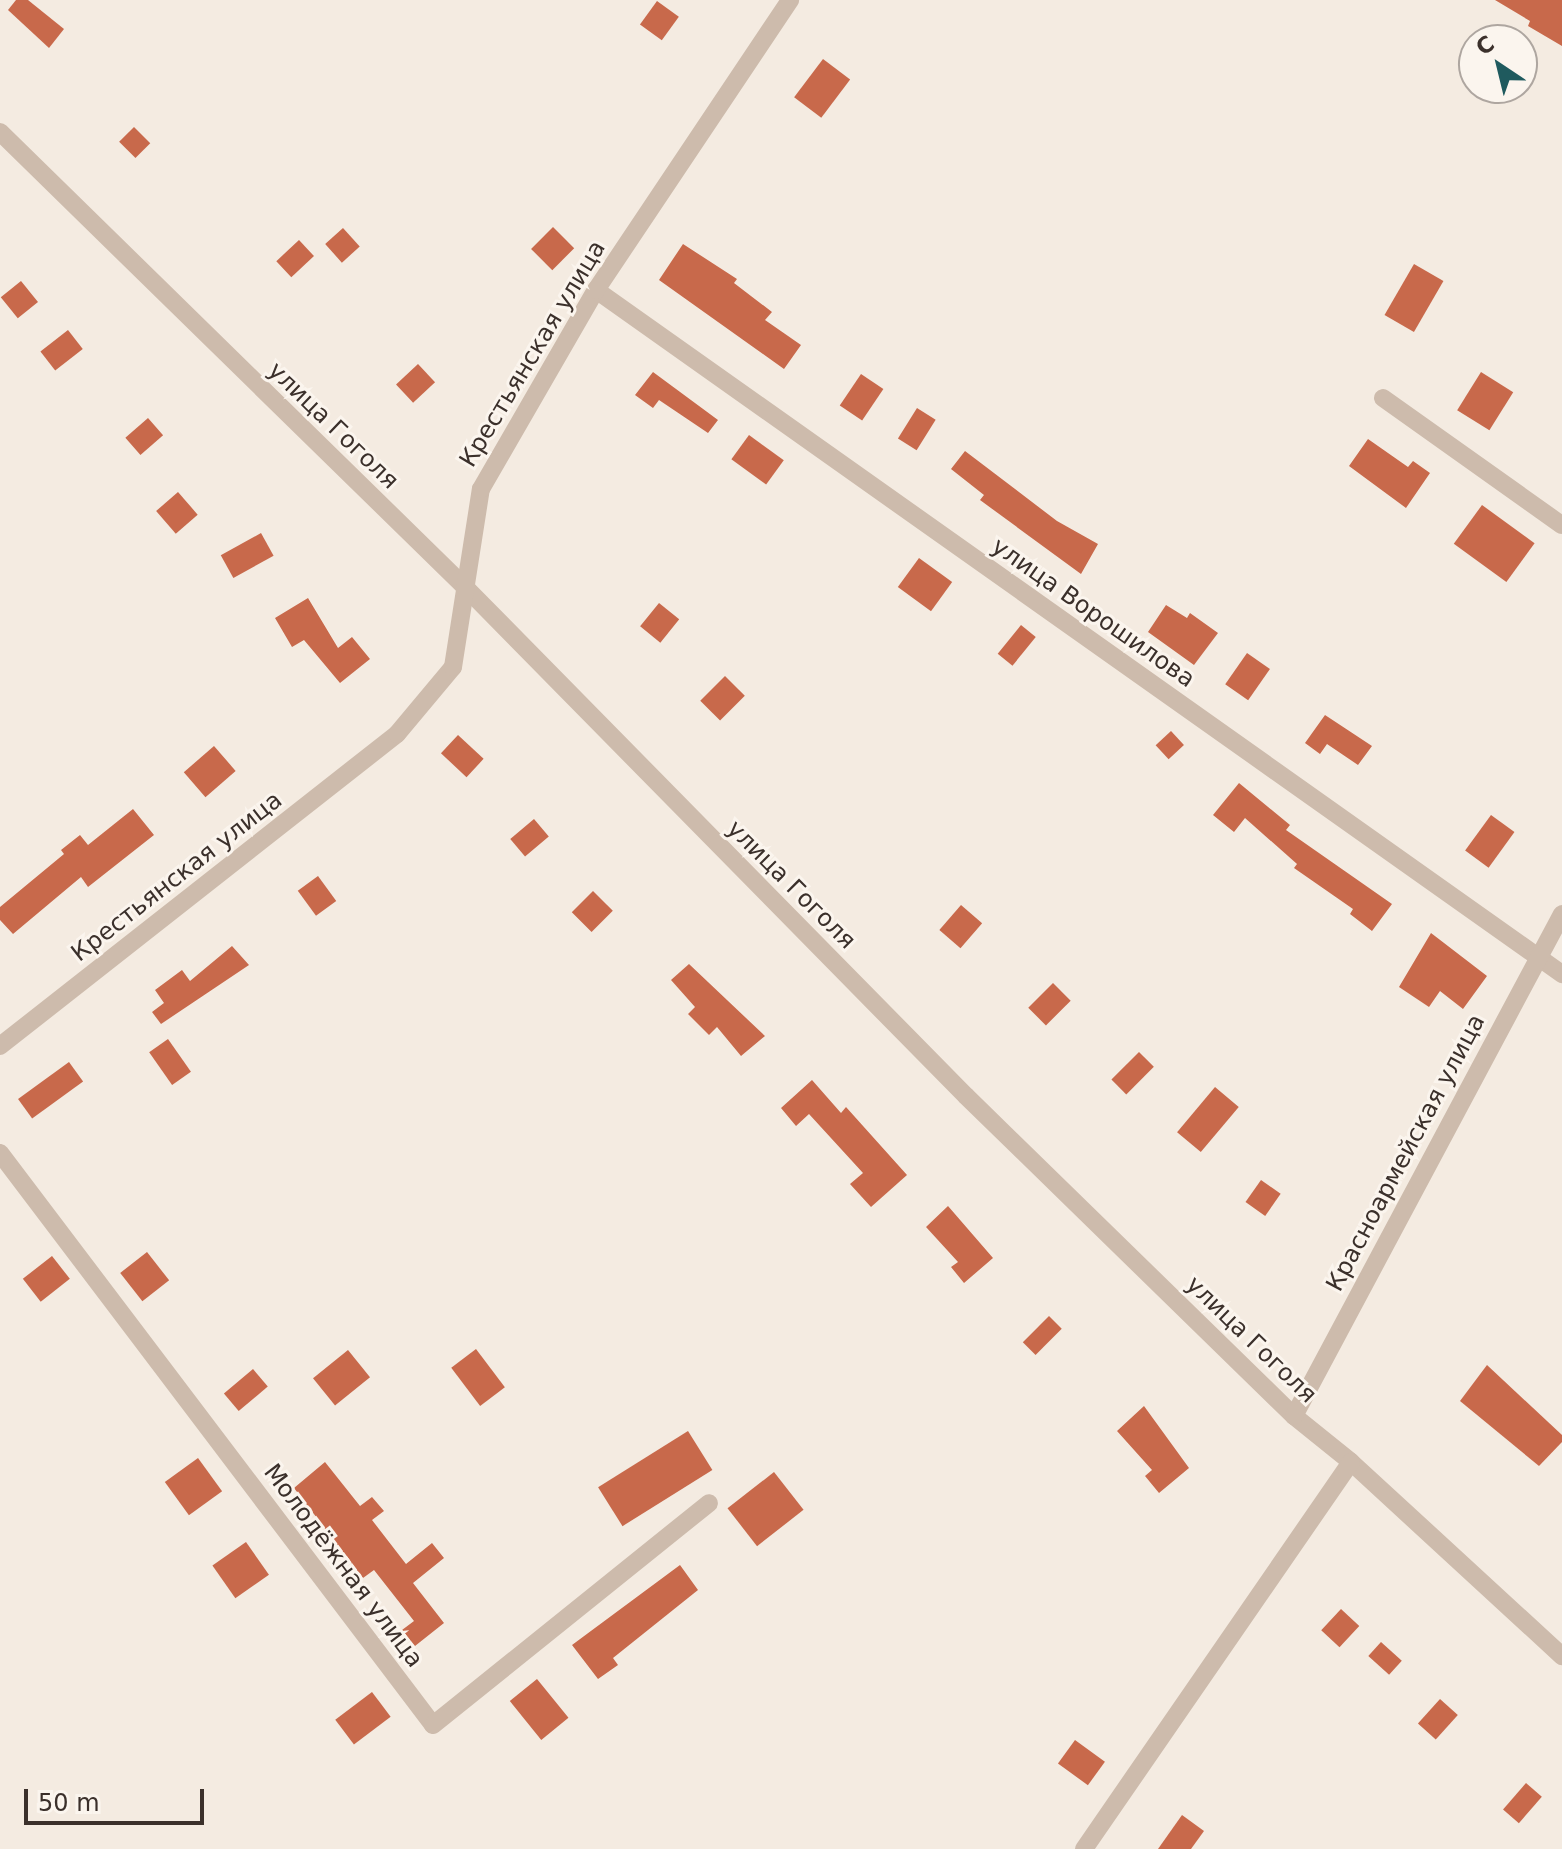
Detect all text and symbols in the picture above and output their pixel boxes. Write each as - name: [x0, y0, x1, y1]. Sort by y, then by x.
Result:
- north arrow: [1458, 24, 1538, 104]
- text: С: [1471, 31, 1499, 60]
- street label: Крестьянская улица: [454, 236, 612, 472]
- street label: улица Гоголя: [262, 357, 404, 495]
- street label: улица Ворошилова: [986, 532, 1200, 694]
- street label: Крестьянская улица: [66, 786, 288, 968]
- street label: улица Гоголя: [721, 815, 861, 955]
- street label: Красноармейская улица: [1321, 1010, 1491, 1296]
- street label: улица Гоголя: [1180, 1271, 1322, 1409]
- street label: Молодёжная улица: [257, 1459, 429, 1673]
- scale bar: [28, 1773, 208, 1823]
- text: 50 m: [38, 1789, 100, 1817]

